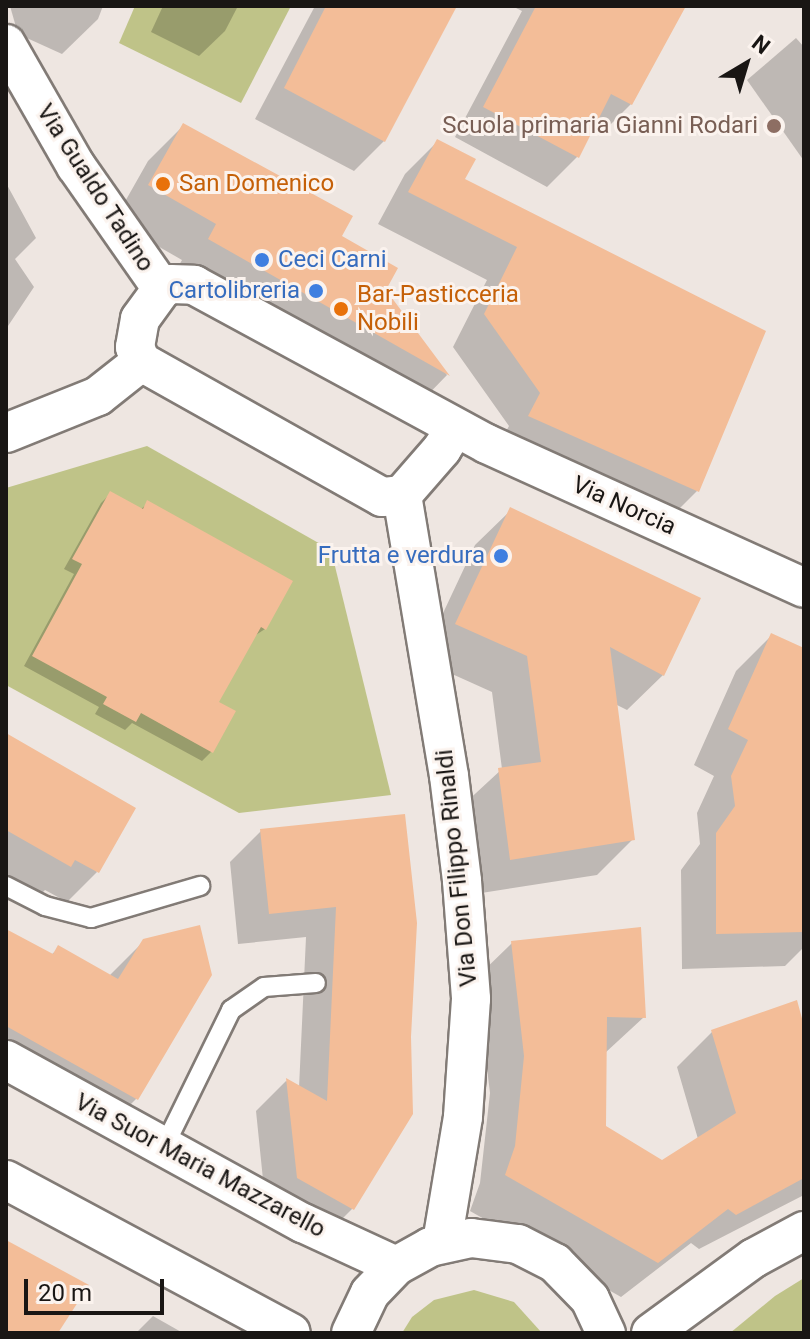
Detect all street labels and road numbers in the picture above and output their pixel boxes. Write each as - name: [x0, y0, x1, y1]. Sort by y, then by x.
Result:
- street label: Via Gualdo Tadino: [30, 99, 160, 277]
- street label: Via Norcia: [568, 470, 680, 542]
- street label: Via Don Filippo Rinaldi: [430, 748, 484, 988]
- street label: Via Suor Maria Mazzarello: [70, 1088, 330, 1244]

